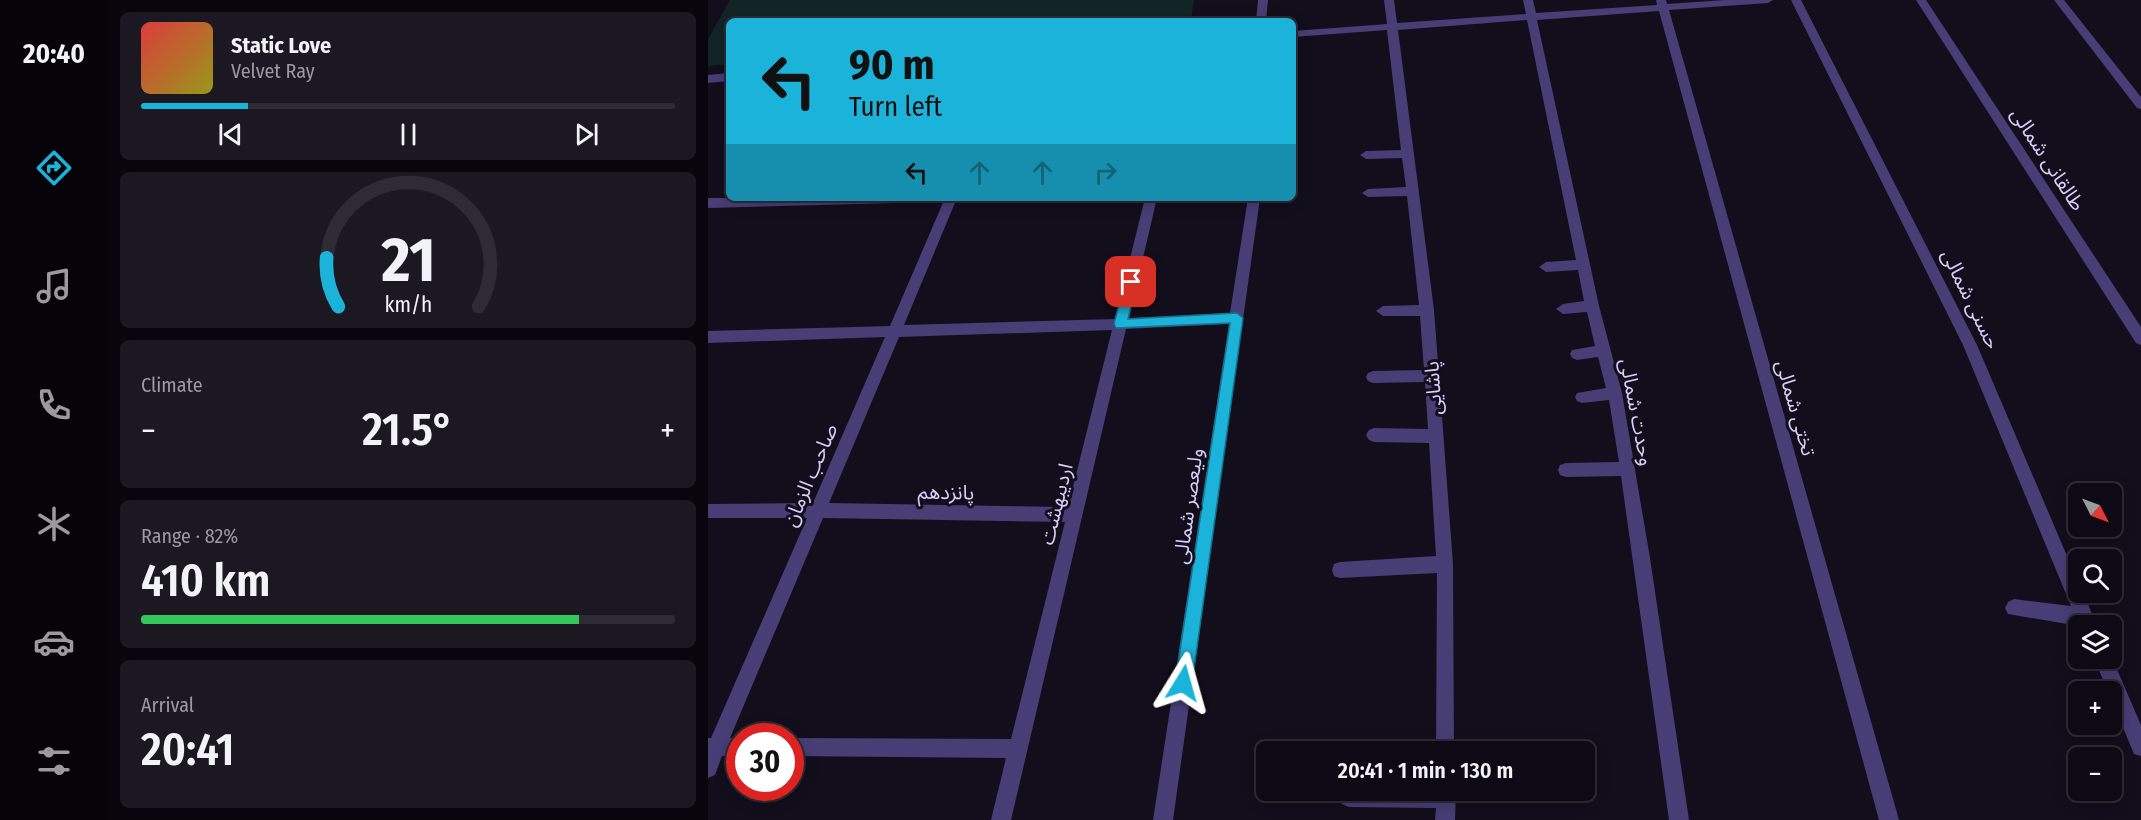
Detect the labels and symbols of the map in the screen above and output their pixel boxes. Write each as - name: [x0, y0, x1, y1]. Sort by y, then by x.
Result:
- street label: طالقانی شمالی: [2006, 103, 2090, 215]
- street label: حسنی شمالی: [1937, 245, 2005, 353]
- pin: [1105, 256, 1156, 307]
- street label: وحدت شمالی: [1615, 356, 1659, 468]
- street label: تختی شمالی: [1771, 357, 1821, 459]
- street label: پاشایی: [1419, 360, 1448, 416]
- street label: صاحب الزمان: [778, 420, 842, 530]
- street label: ولیعصر شمالی: [1168, 447, 1208, 565]
- street label: اردیبهشت: [1034, 461, 1078, 547]
- street label: پانزدهم: [917, 480, 975, 507]
- north arrow: [2068, 483, 2122, 537]
- position arrow: [1151, 651, 1215, 715]
- speed limit sign: 30: [726, 723, 804, 801]

